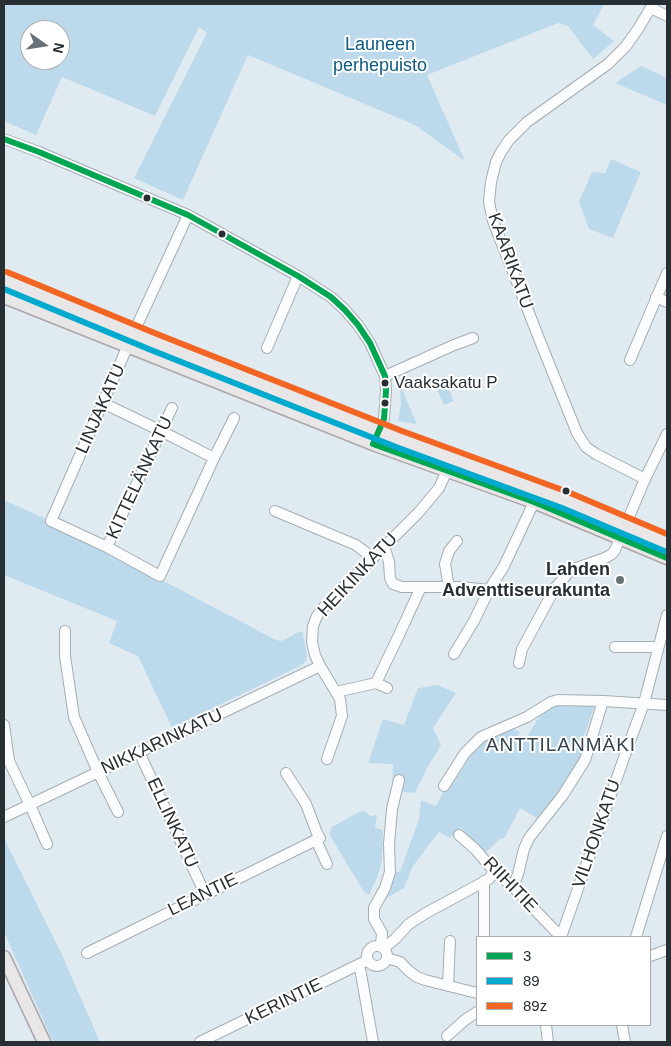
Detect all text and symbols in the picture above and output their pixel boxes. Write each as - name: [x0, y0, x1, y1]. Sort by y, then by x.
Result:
- north arrow: [20, 20, 70, 70]
- park label: Launeen perhepuisto: [333, 34, 427, 76]
- text: N: [50, 41, 68, 55]
- unlabelled marker: [142, 193, 152, 203]
- street label: KAARIKATU: [483, 210, 537, 312]
- unlabelled marker: [217, 229, 227, 239]
- street label: LINJAKATU: [72, 361, 130, 457]
- place label: Vaaksakatu P: [394, 373, 498, 393]
- marker: Vaaksakatu P: [380, 378, 390, 388]
- unlabelled marker: [380, 398, 390, 408]
- street label: KITTELÄNKATU: [102, 413, 178, 543]
- unlabelled marker: [561, 486, 571, 496]
- street label: HEIKINKATU: [314, 529, 402, 621]
- place label: Lahden Adventtiseurakunta: [442, 559, 610, 602]
- marker: Lahden Adventtiseurakunta: [614, 574, 626, 586]
- street label: NIKKARINKATU: [98, 704, 226, 780]
- district label: ANTTILANMÄKI: [484, 735, 638, 757]
- street label: ELLINKATU: [142, 775, 202, 871]
- street label: VILHONKATU: [568, 777, 626, 891]
- street label: RIIHITIE: [478, 853, 542, 917]
- street label: LEANTIE: [165, 869, 241, 921]
- legend: [476, 936, 651, 1026]
- text: 3: [523, 947, 531, 964]
- text: 89: [523, 972, 540, 989]
- street label: KERINTIE: [242, 974, 326, 1030]
- text: 89z: [523, 997, 547, 1014]

